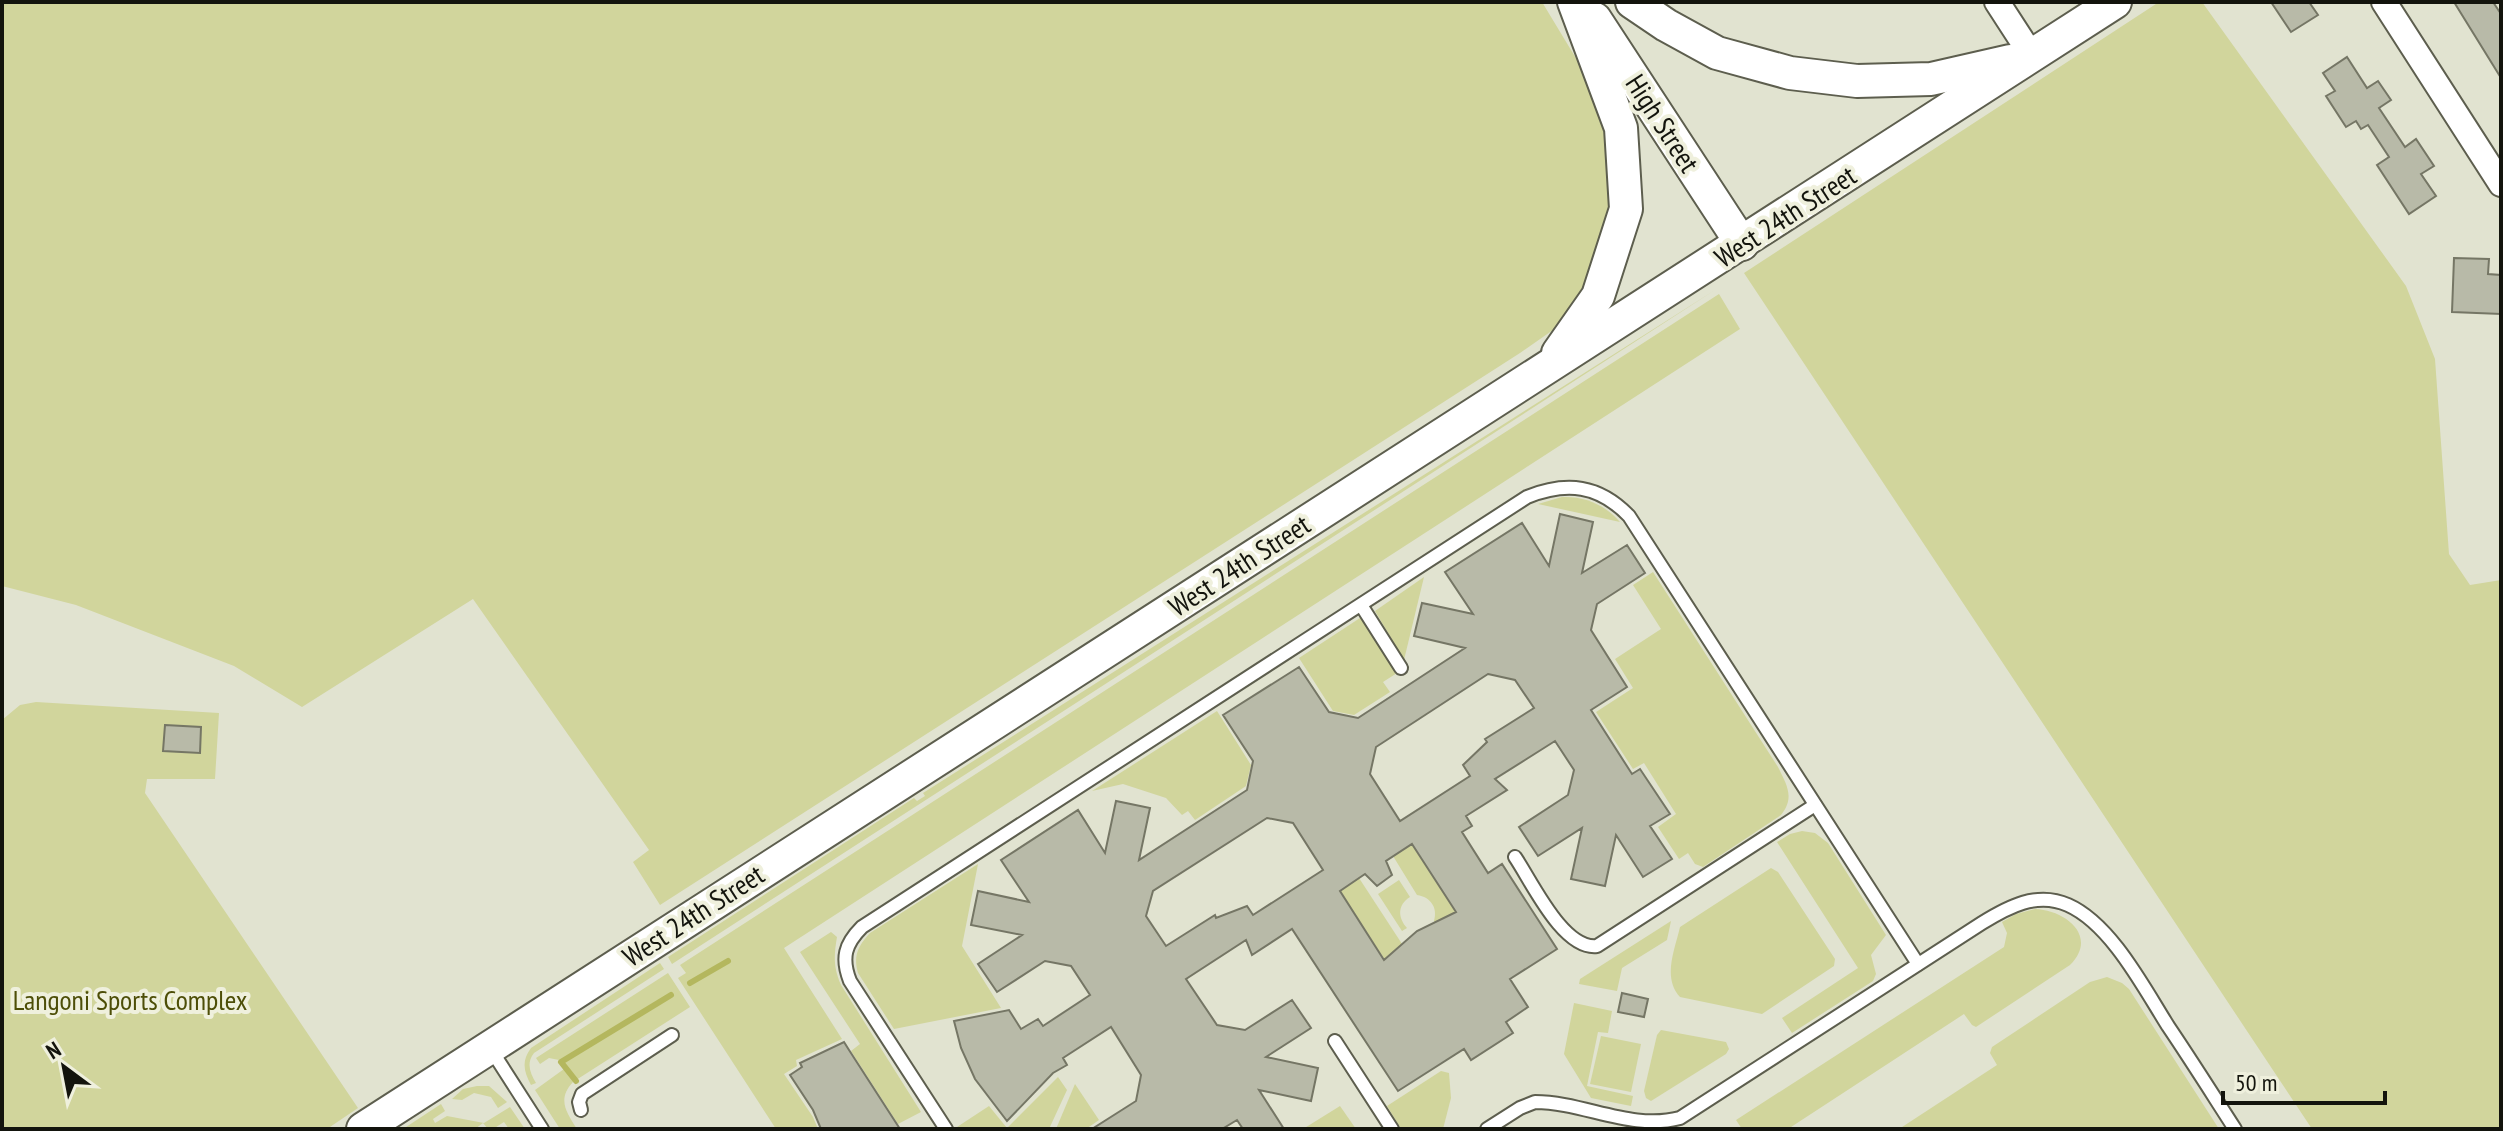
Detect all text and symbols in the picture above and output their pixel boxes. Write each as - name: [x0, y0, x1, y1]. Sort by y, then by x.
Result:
- street label: High Street: [1618, 67, 1708, 179]
- street label: West 24th Street: [1707, 156, 1863, 276]
- street label: West 24th Street: [1161, 505, 1317, 625]
- street label: West 24th Street: [615, 855, 771, 975]
- park label: Langoni Sports Complex: [13, 981, 247, 1018]
- north arrow: [24, 1027, 104, 1107]
- text: N: [41, 1035, 66, 1065]
- scale bar: [2223, 1055, 2385, 1105]
- text: 50 m: [2235, 1067, 2277, 1098]

